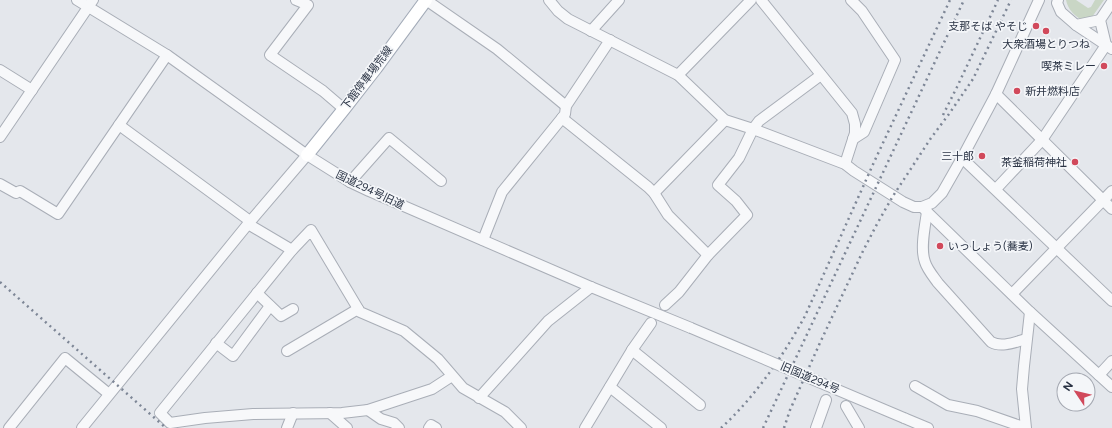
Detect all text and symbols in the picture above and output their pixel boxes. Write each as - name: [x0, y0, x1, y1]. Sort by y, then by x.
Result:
- place label: 支那そば やそじ: [948, 20, 1028, 33]
- marker: 支那そば やそじ: [1031, 21, 1041, 31]
- marker: 大衆酒場とりつね: [1041, 26, 1051, 36]
- place label: 大衆酒場とりつね: [1002, 38, 1090, 51]
- street label: 下館停車場荒線: [339, 43, 395, 113]
- place label: 喫茶ミレー: [1041, 60, 1096, 73]
- marker: 喫茶ミレー: [1099, 61, 1109, 71]
- place label: 新井燃料店: [1025, 85, 1080, 98]
- marker: 新井燃料店: [1012, 86, 1022, 96]
- place label: 三十郎: [941, 150, 974, 163]
- marker: 三十郎: [977, 151, 987, 161]
- place label: 茶釜稲荷神社: [1001, 156, 1067, 169]
- marker: 茶釜稲荷神社: [1070, 157, 1080, 167]
- street label: 国道294号旧道: [334, 168, 406, 212]
- place label: いっしょう(蕎麦): [948, 240, 1033, 253]
- marker: いっしょう(蕎麦): [935, 241, 945, 251]
- street label: 旧国道294号: [778, 360, 842, 396]
- north arrow: [1056, 372, 1096, 412]
- text: N: [1060, 379, 1076, 394]

